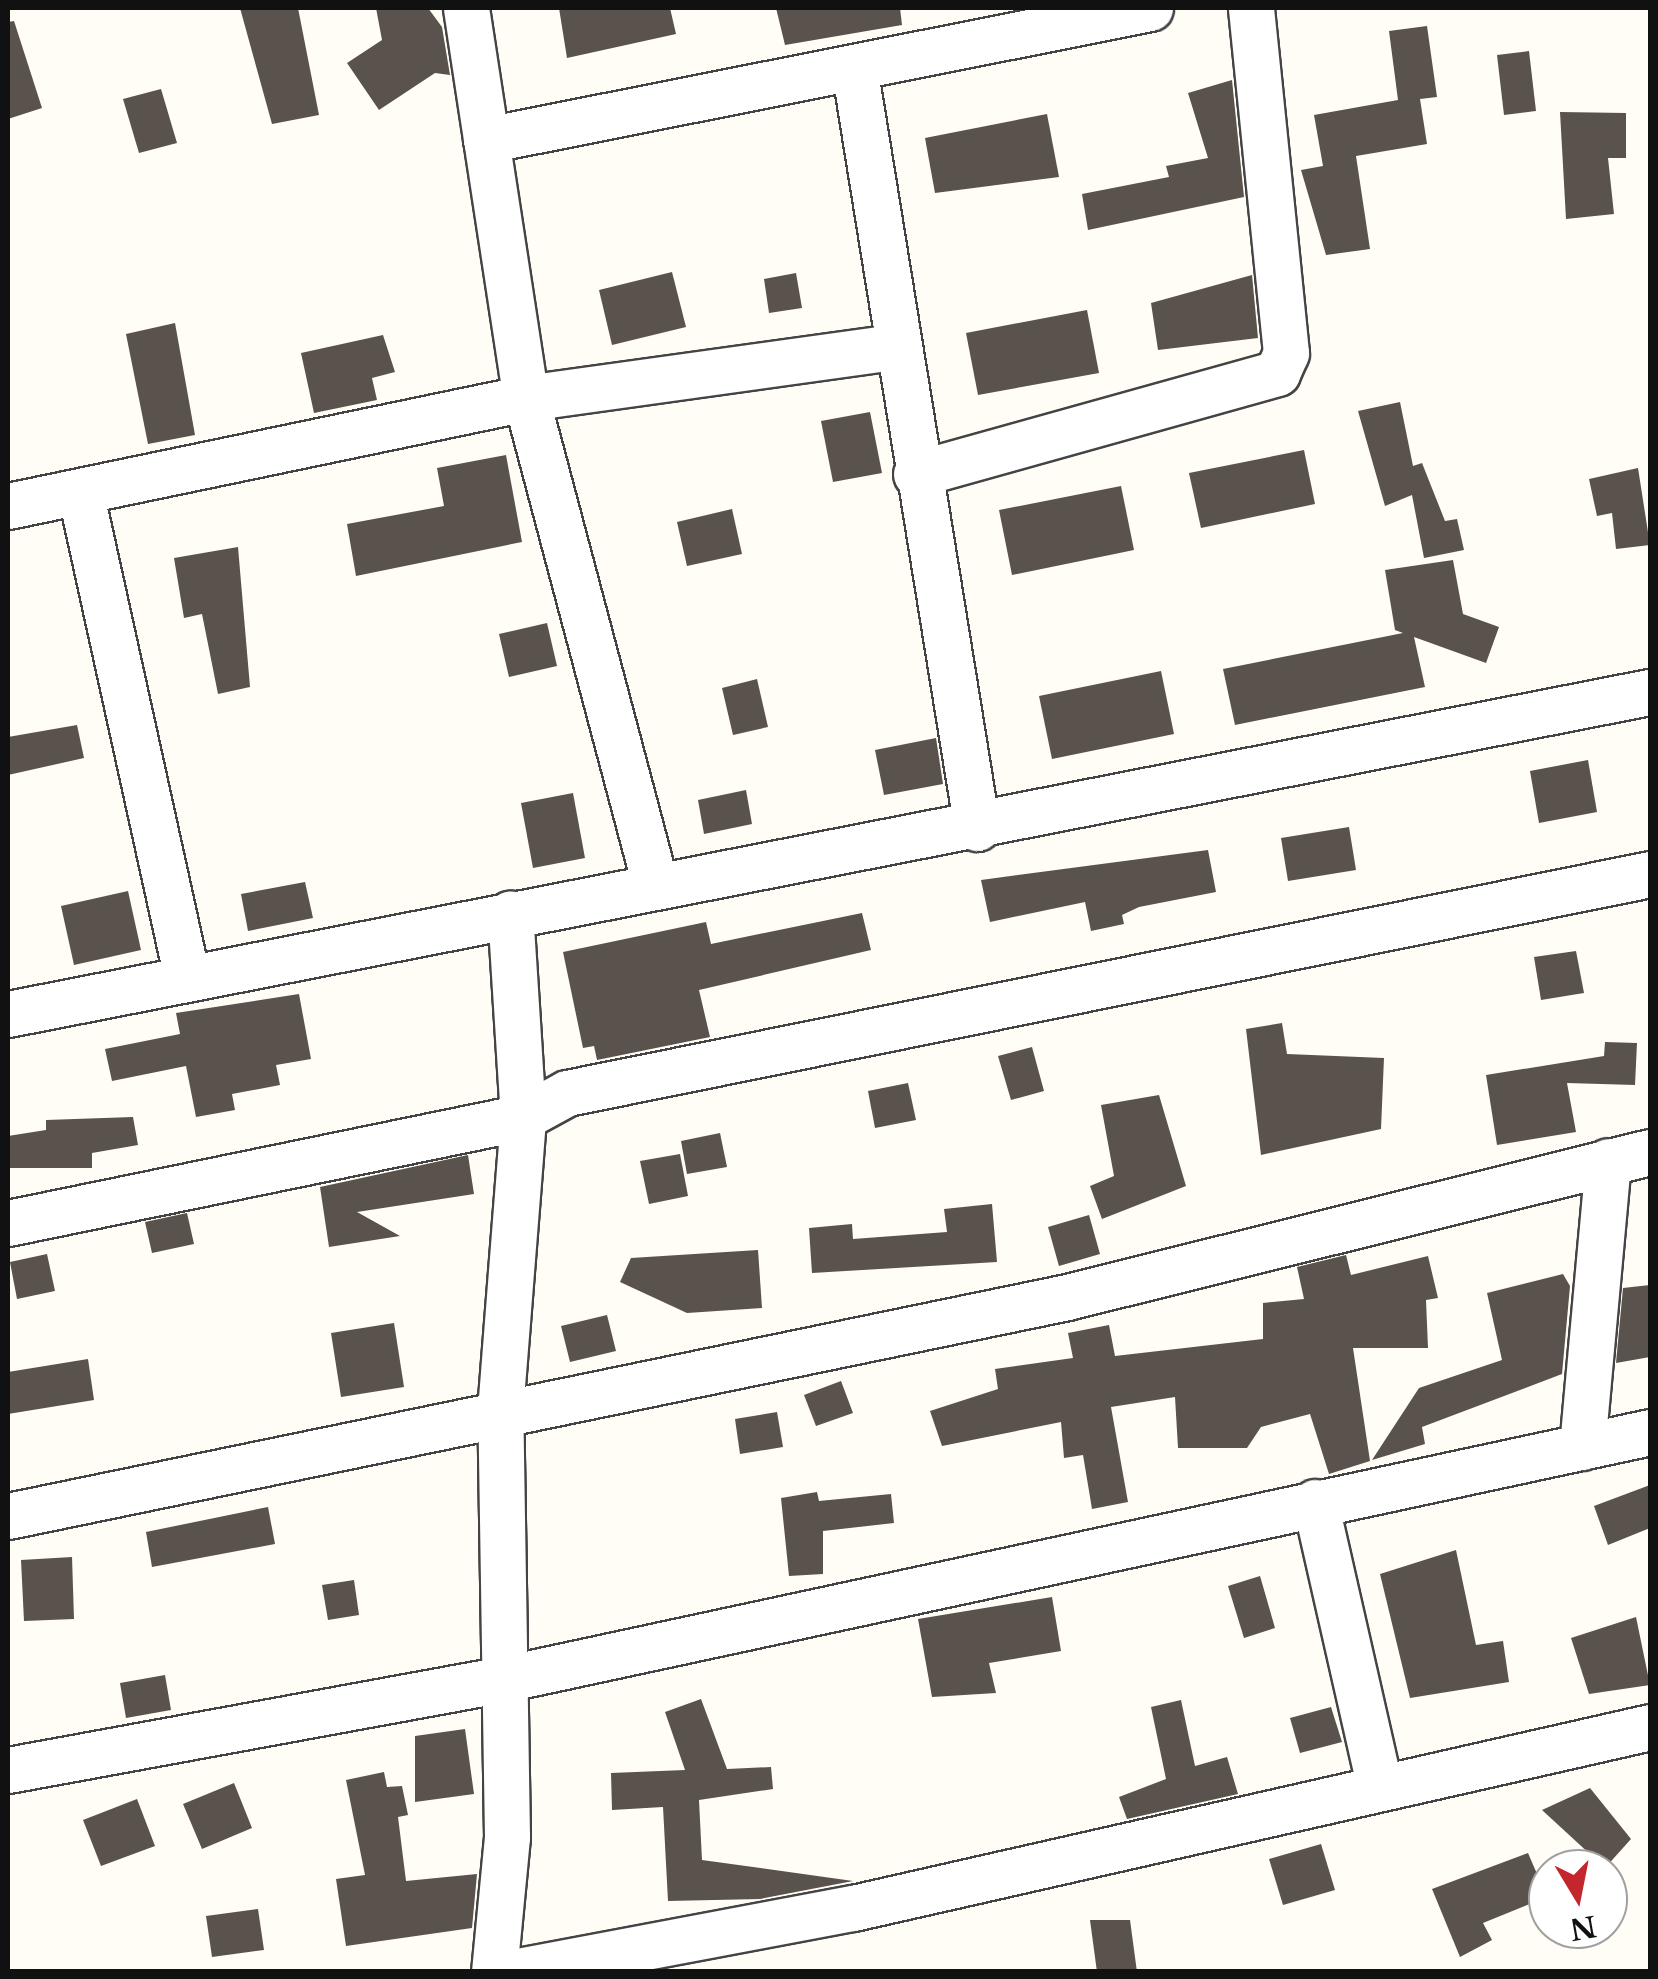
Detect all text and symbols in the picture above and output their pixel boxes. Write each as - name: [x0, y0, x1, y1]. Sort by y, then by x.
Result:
- north arrow: [1528, 1849, 1628, 1949]
- text: N: [1567, 1908, 1599, 1947]

